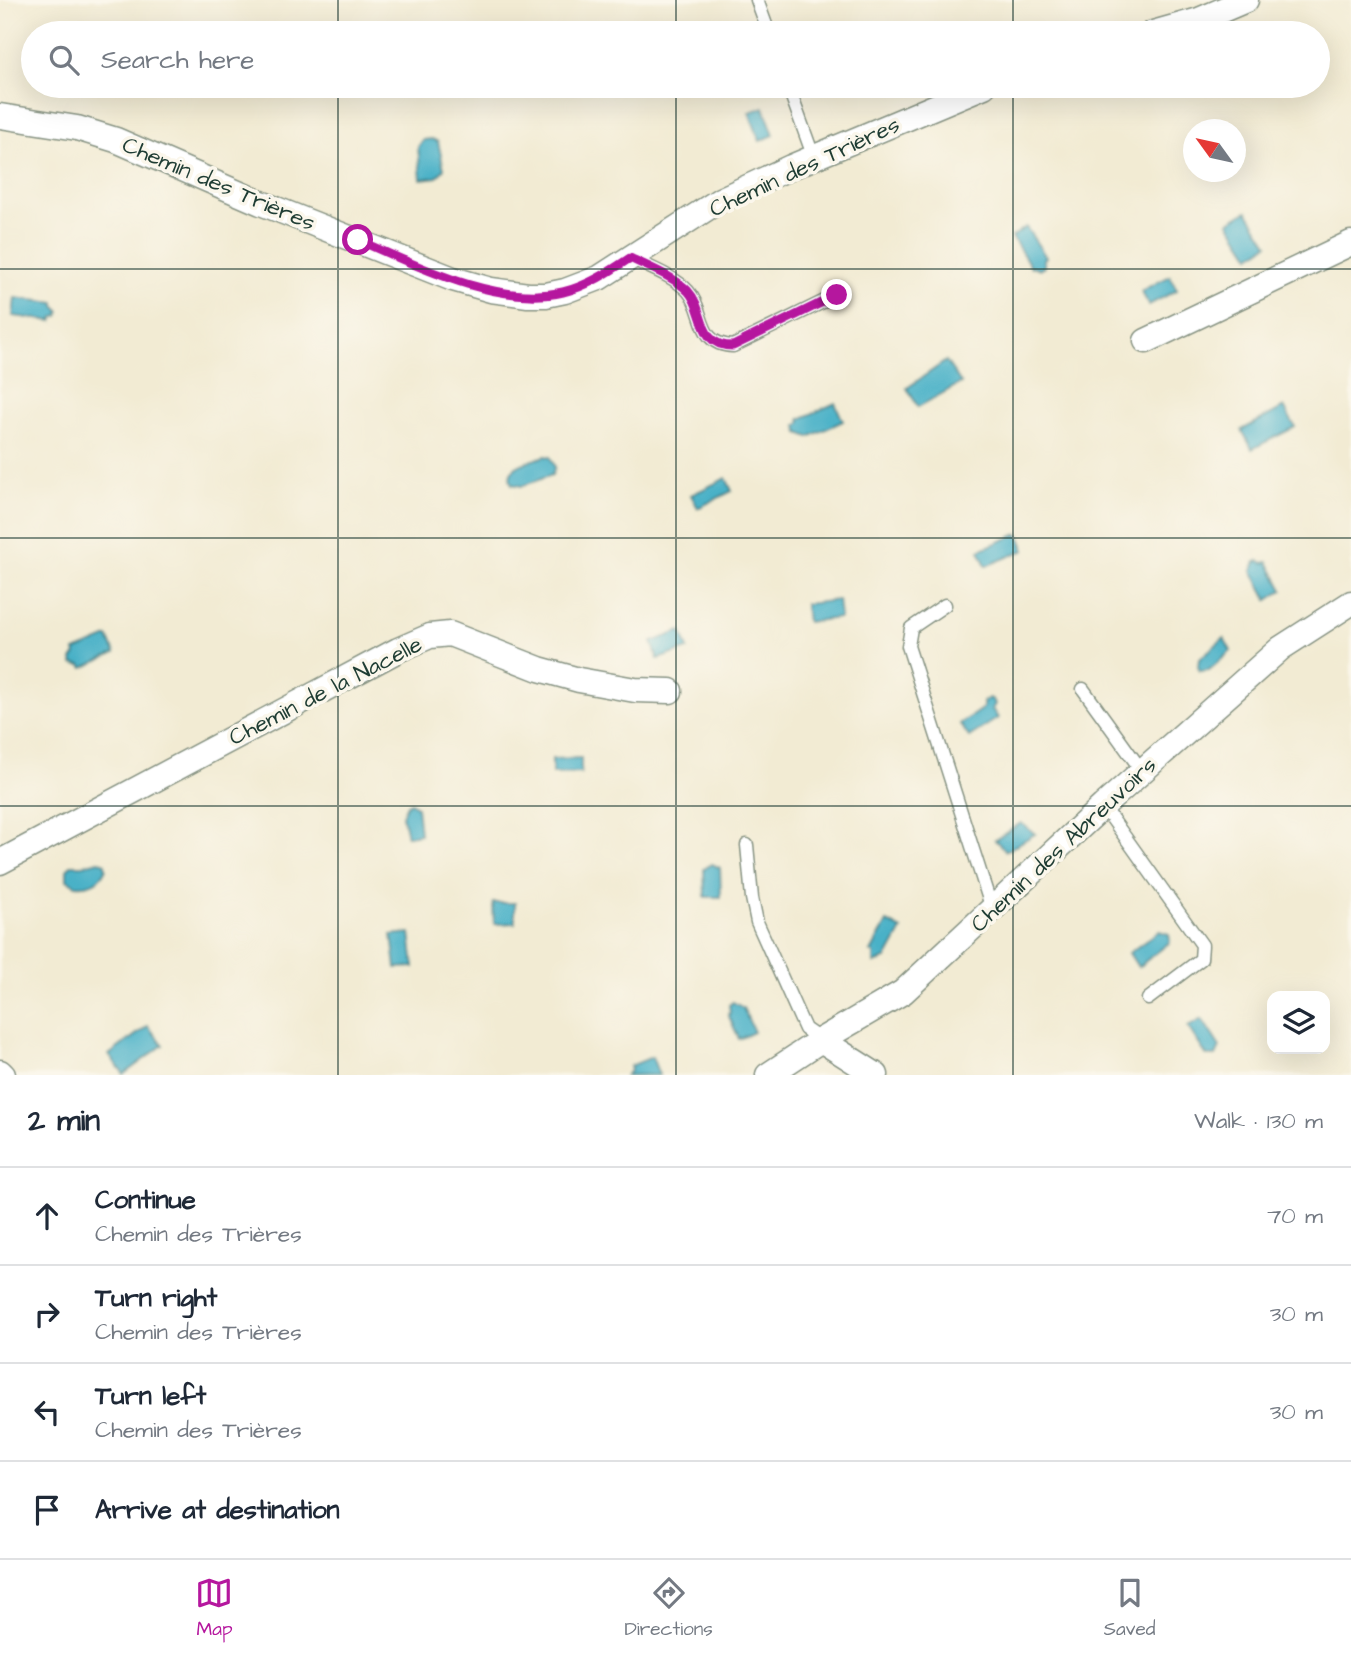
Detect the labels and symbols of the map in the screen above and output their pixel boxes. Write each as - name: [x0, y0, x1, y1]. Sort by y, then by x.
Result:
- street label: Chemin des Trières: [704, 109, 905, 225]
- north arrow: [1183, 119, 1246, 182]
- street label: Chemin des Trières: [117, 129, 320, 239]
- route start: [342, 224, 373, 255]
- route end: [821, 279, 852, 310]
- street label: Chemin de la Nacelle: [223, 628, 428, 753]
- street label: Chemin des Abreuvoirs: [963, 750, 1164, 940]

